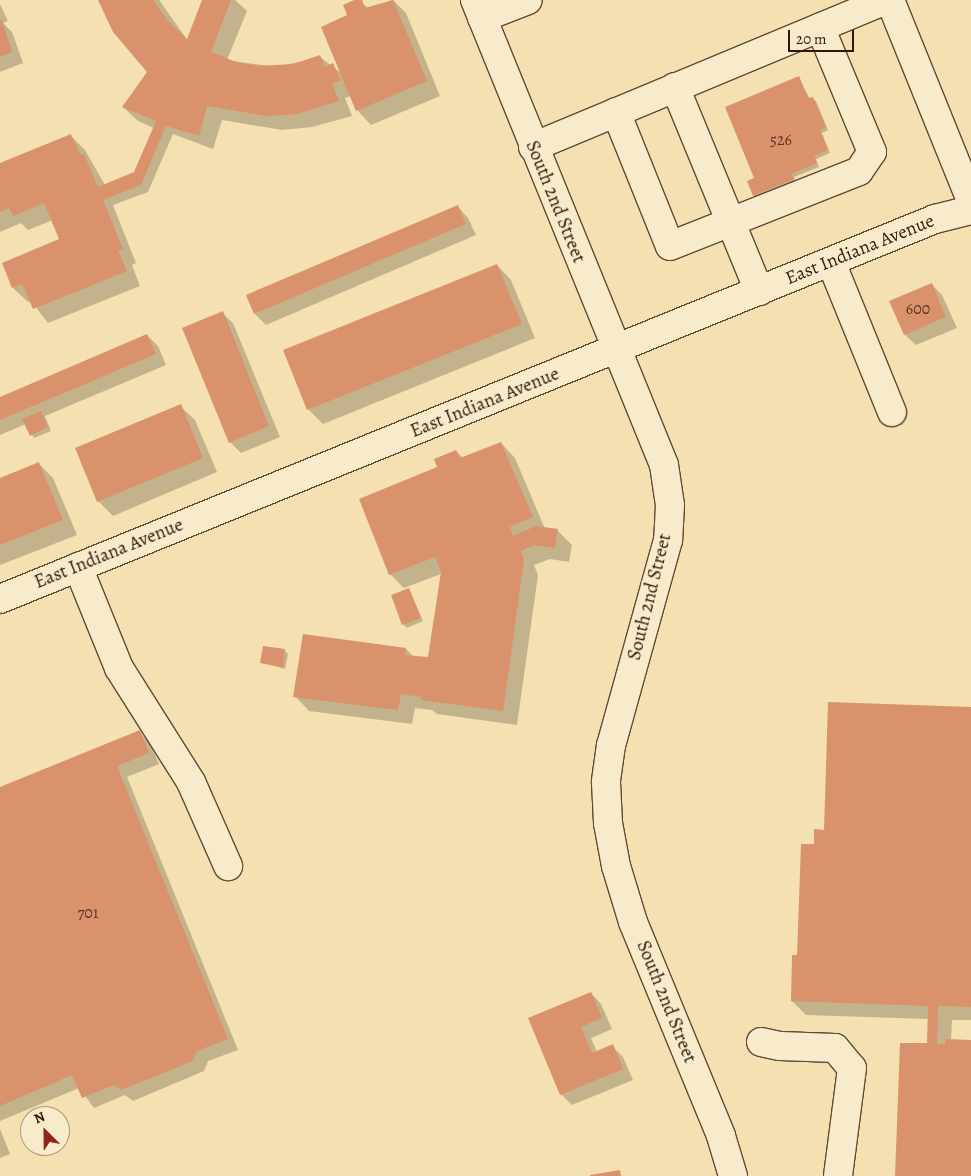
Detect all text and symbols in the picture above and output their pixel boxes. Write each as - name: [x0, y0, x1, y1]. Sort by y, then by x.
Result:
- scale bar: [791, 20, 857, 52]
- text: 20 m: [796, 29, 827, 49]
- house number: 526: [770, 130, 792, 150]
- street label: South 2nd Street: [520, 138, 590, 266]
- street label: East Indiana Avenue: [782, 210, 938, 290]
- house number: 600: [906, 299, 930, 319]
- street label: East Indiana Avenue: [407, 363, 563, 443]
- street label: East Indiana Avenue: [31, 514, 187, 594]
- street label: South 2nd Street: [623, 531, 677, 663]
- house number: 701: [78, 903, 98, 923]
- street label: South 2nd Street: [631, 938, 701, 1066]
- north arrow: [20, 1106, 70, 1156]
- text: N: [31, 1107, 48, 1128]

